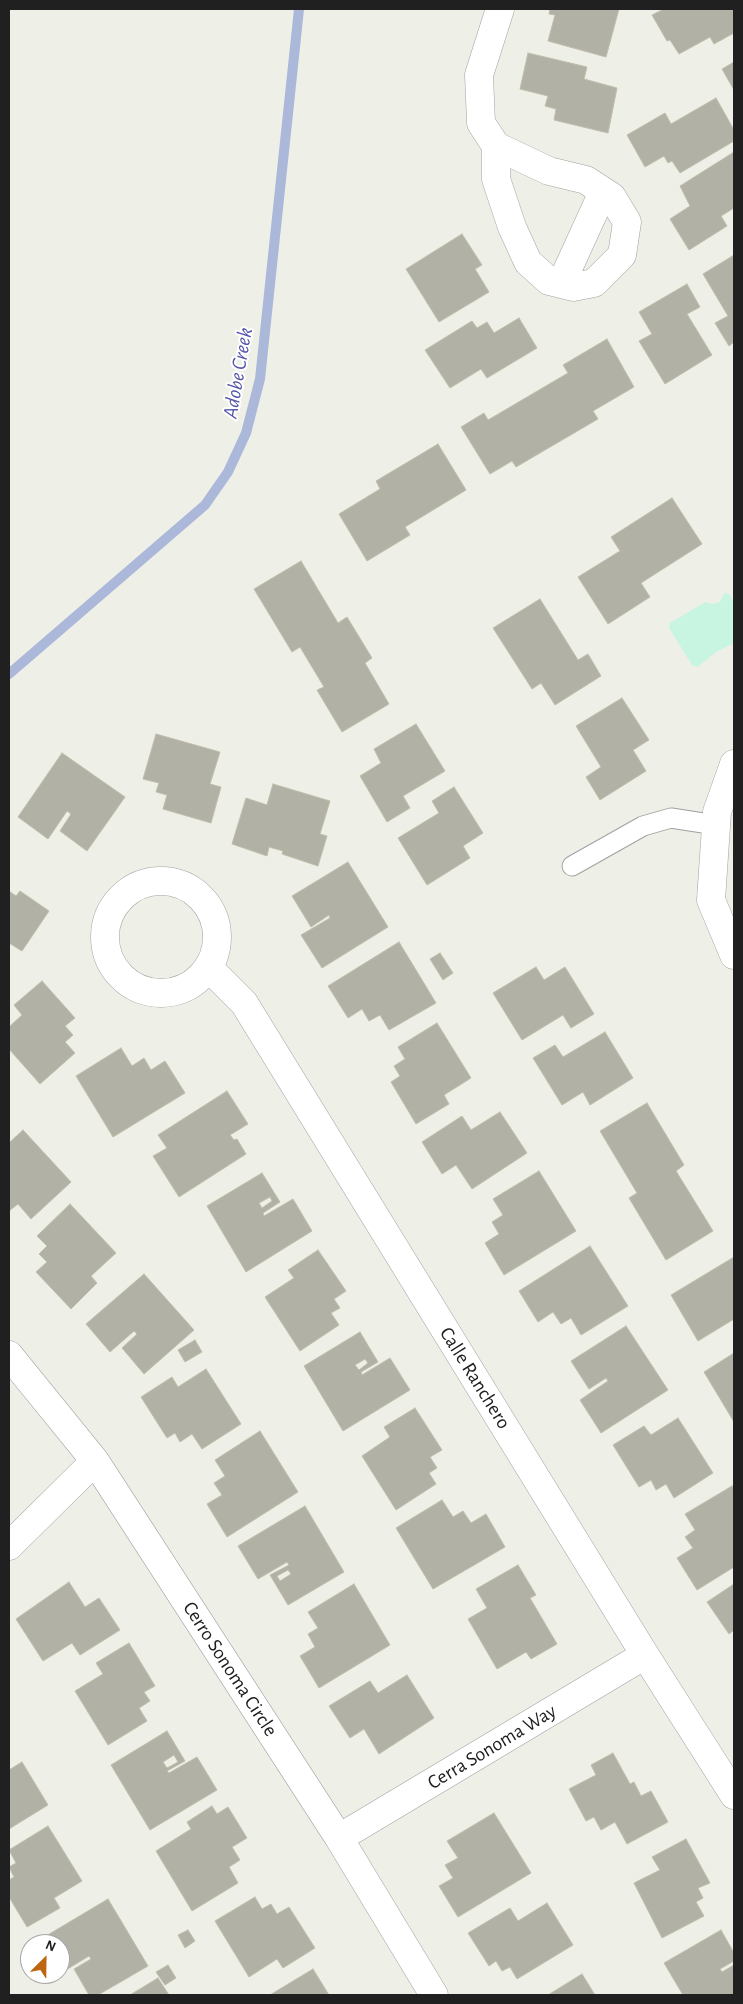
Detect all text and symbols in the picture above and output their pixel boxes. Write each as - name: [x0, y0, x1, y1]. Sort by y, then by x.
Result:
- water label: Adobe Creek: [218, 326, 258, 420]
- street label: Calle Ranchero: [434, 1323, 516, 1433]
- street label: Cerro Sonoma Circle: [177, 1597, 283, 1741]
- street label: Cerra Sonoma Way: [423, 1699, 561, 1795]
- north arrow: [20, 1934, 70, 1984]
- text: N: [43, 1938, 58, 1954]

